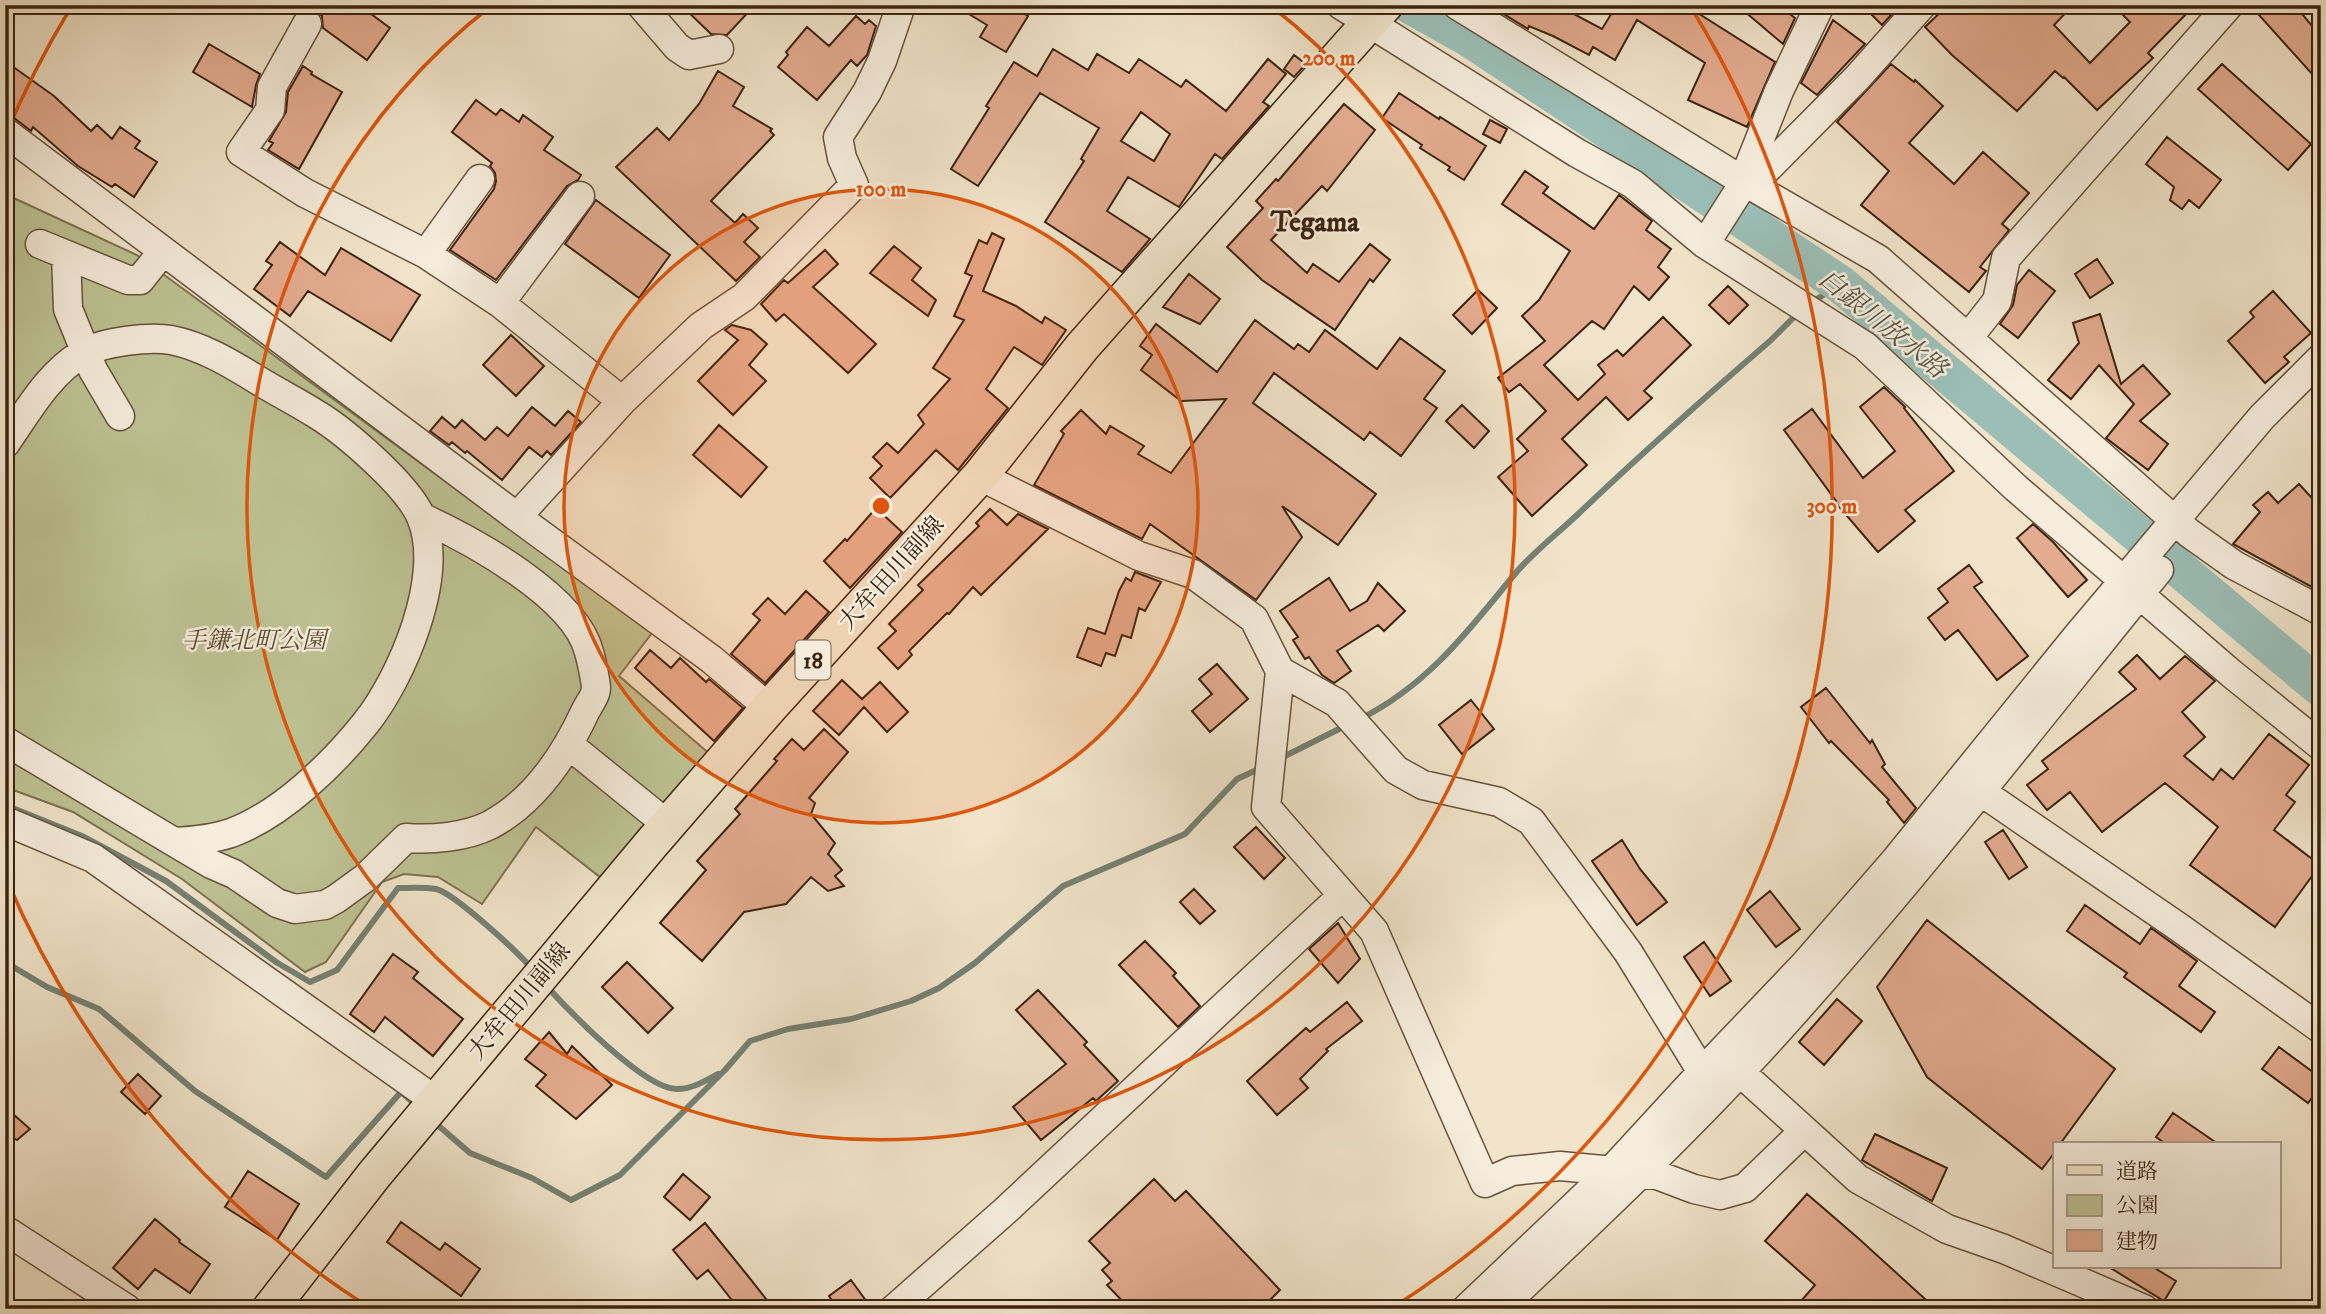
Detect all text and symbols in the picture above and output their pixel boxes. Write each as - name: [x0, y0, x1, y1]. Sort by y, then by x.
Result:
- text: 200 m: [1302, 46, 1356, 72]
- text: 100 m: [856, 177, 906, 203]
- district label: Tegama: [1270, 205, 1360, 240]
- water label: 白銀川放水路: [1811, 262, 1955, 387]
- centre of rings: [869, 494, 893, 518]
- text: 300 m: [1807, 494, 1858, 520]
- street label: 大牟田川副線: [832, 510, 951, 637]
- park label: 手鎌北町公園: [182, 626, 330, 656]
- road number: 18: [796, 640, 830, 680]
- street label: 大牟田川副線: [462, 937, 578, 1066]
- legend: [2053, 1142, 2280, 1268]
- text: 道路: [2116, 1159, 2158, 1185]
- text: 公園: [2116, 1193, 2158, 1219]
- text: 建物: [2116, 1229, 2158, 1255]

